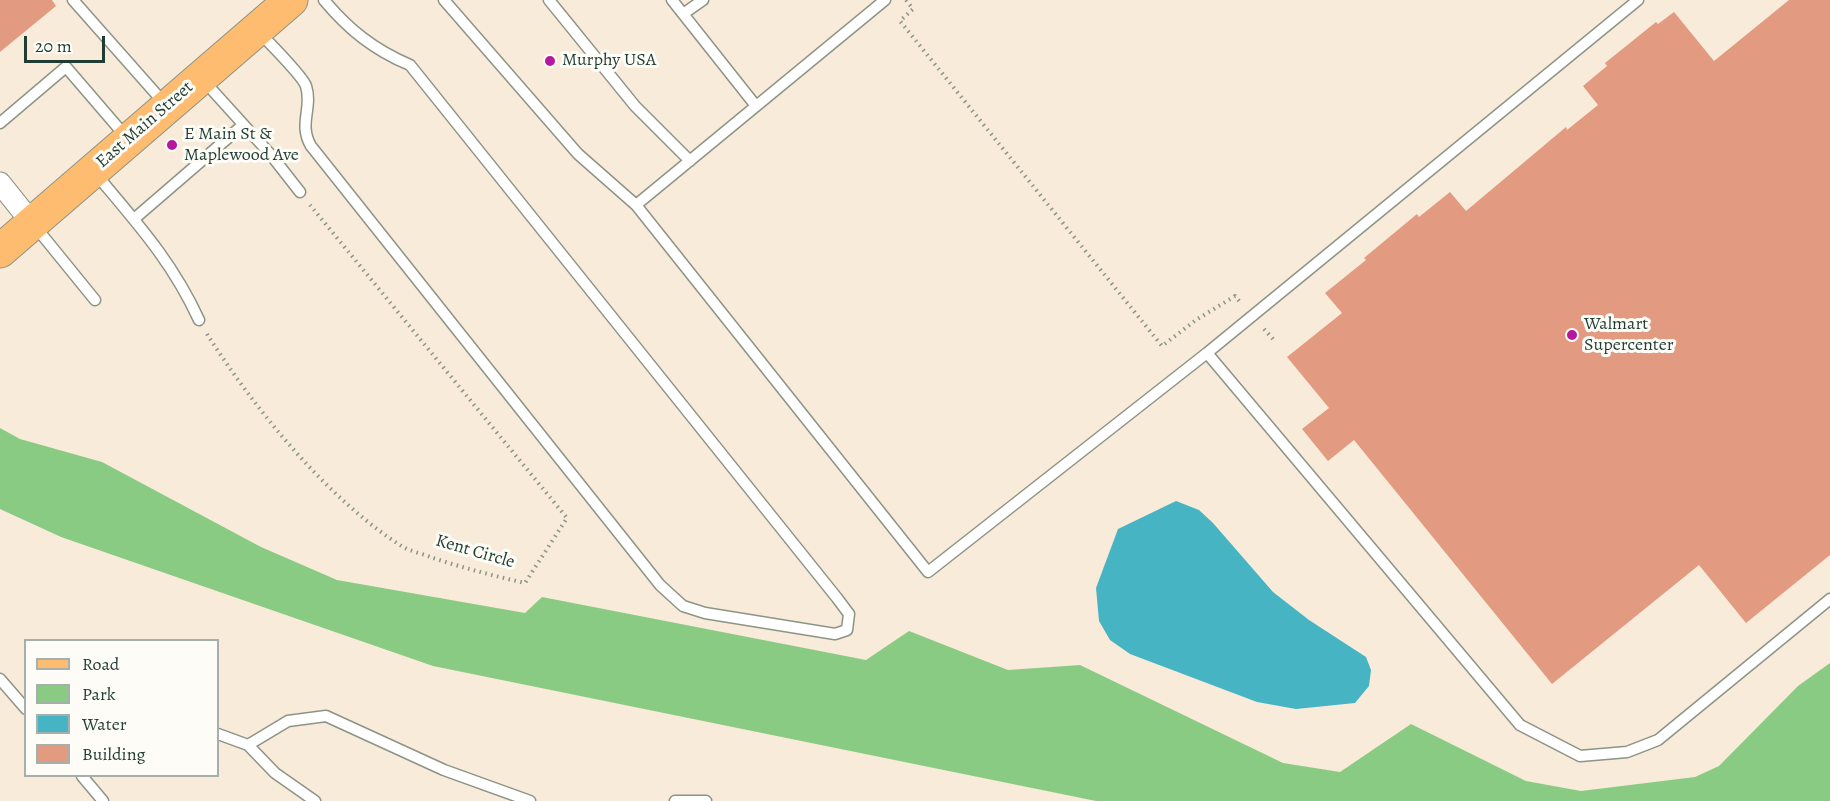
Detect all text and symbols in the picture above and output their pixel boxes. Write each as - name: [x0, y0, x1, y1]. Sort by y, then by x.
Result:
- scale bar: [27, 24, 108, 62]
- text: 20 m: [35, 34, 72, 58]
- place label: Murphy USA: [562, 50, 656, 72]
- marker: Murphy USA: [543, 54, 557, 68]
- street label: East Main Street: [92, 77, 198, 173]
- place label: E Main St & Maplewood Ave: [184, 124, 299, 166]
- marker: E Main St & Maplewood Ave: [165, 138, 179, 152]
- place label: Walmart Supercenter: [1584, 314, 1674, 356]
- marker: Walmart Supercenter: [1565, 328, 1579, 342]
- street label: Kent Circle: [433, 530, 517, 574]
- legend: [24, 639, 219, 777]
- text: Road: [82, 652, 119, 676]
- text: Park: [82, 682, 116, 706]
- text: Water: [82, 712, 127, 736]
- text: Building: [82, 742, 146, 766]

